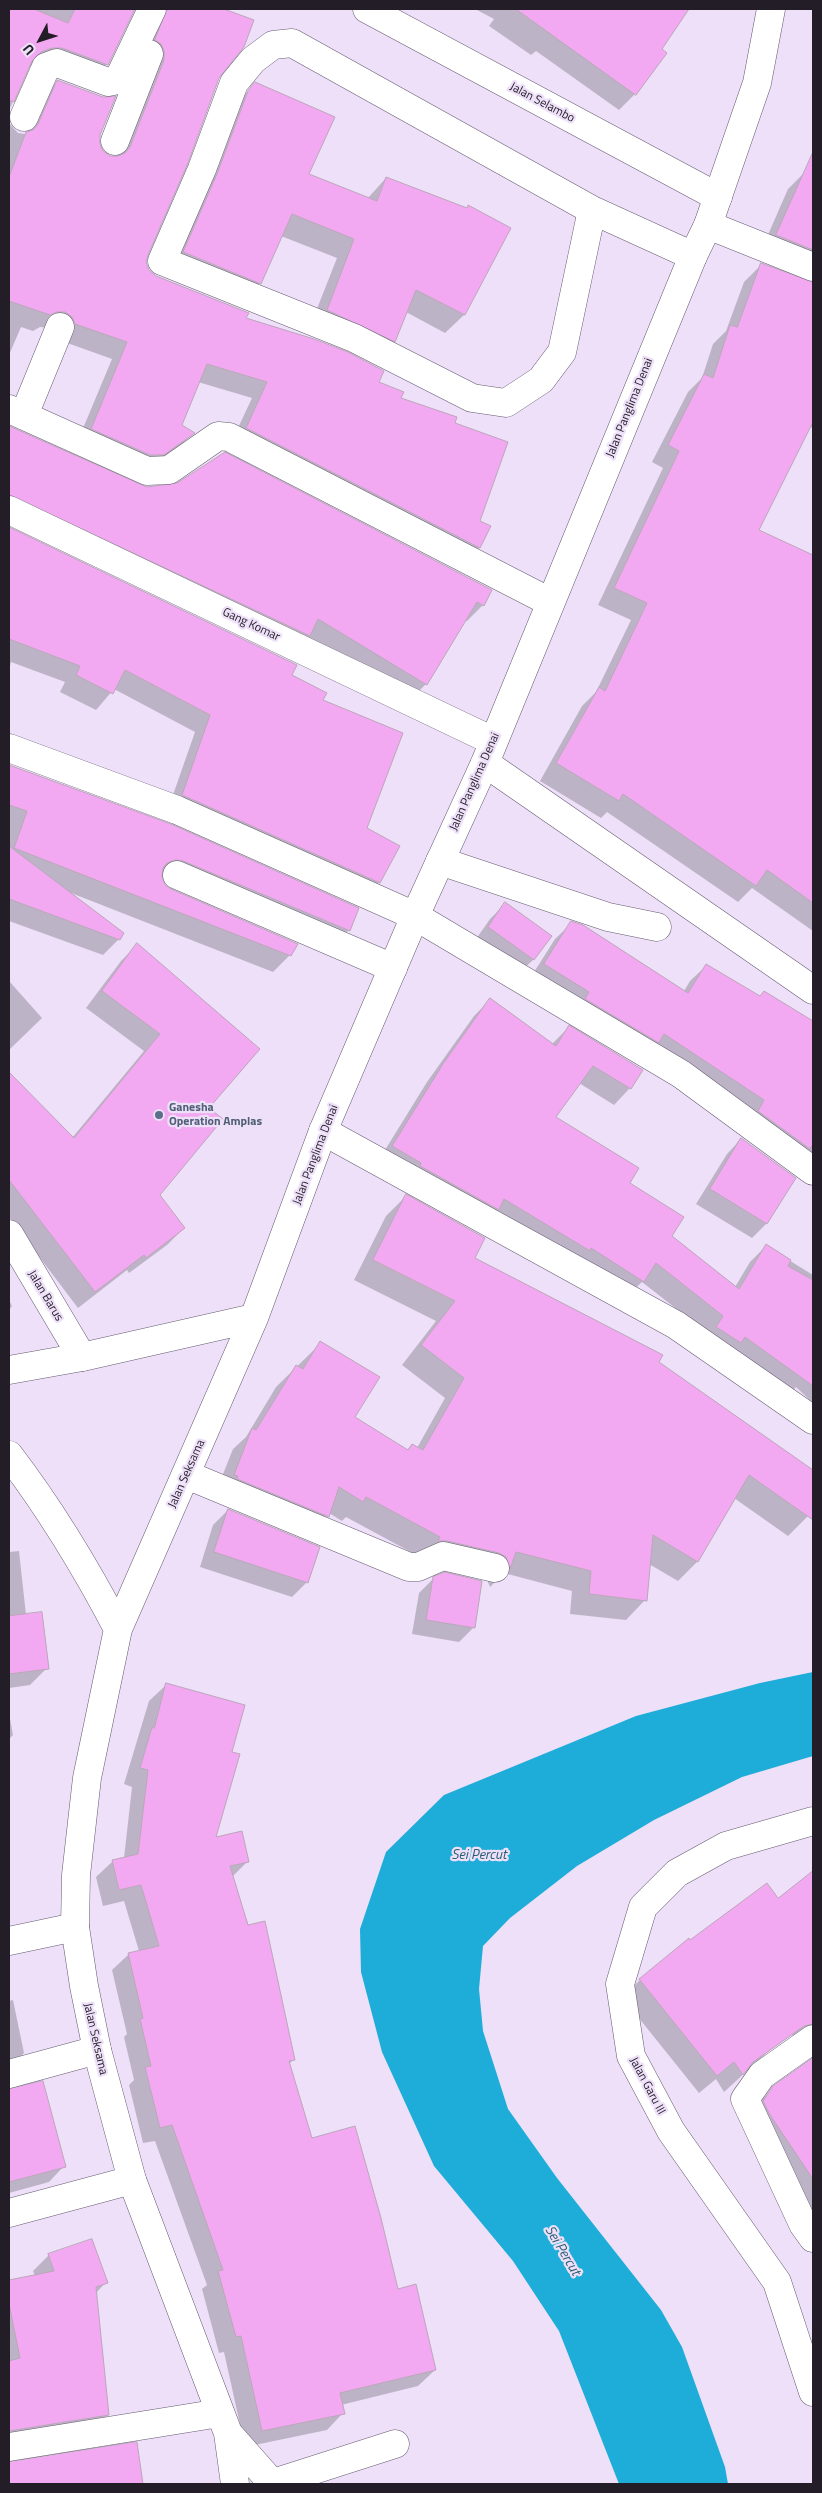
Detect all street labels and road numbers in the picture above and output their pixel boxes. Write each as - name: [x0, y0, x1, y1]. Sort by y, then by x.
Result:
- street label: Jalan Selambo: [507, 80, 577, 126]
- street label: Jalan Panglima Denai: [603, 356, 657, 460]
- street label: Gang Komar: [220, 605, 282, 645]
- street label: Jalan Panglima Denai: [447, 731, 503, 833]
- street label: Jalan Panglima Denai: [290, 1103, 342, 1207]
- street label: Jalan Barus: [24, 1268, 66, 1324]
- street label: Jalan Seksama: [166, 1438, 208, 1510]
- street label: Jalan Seksama: [80, 2002, 110, 2076]
- street label: Jalan Garu III: [626, 2055, 668, 2117]

